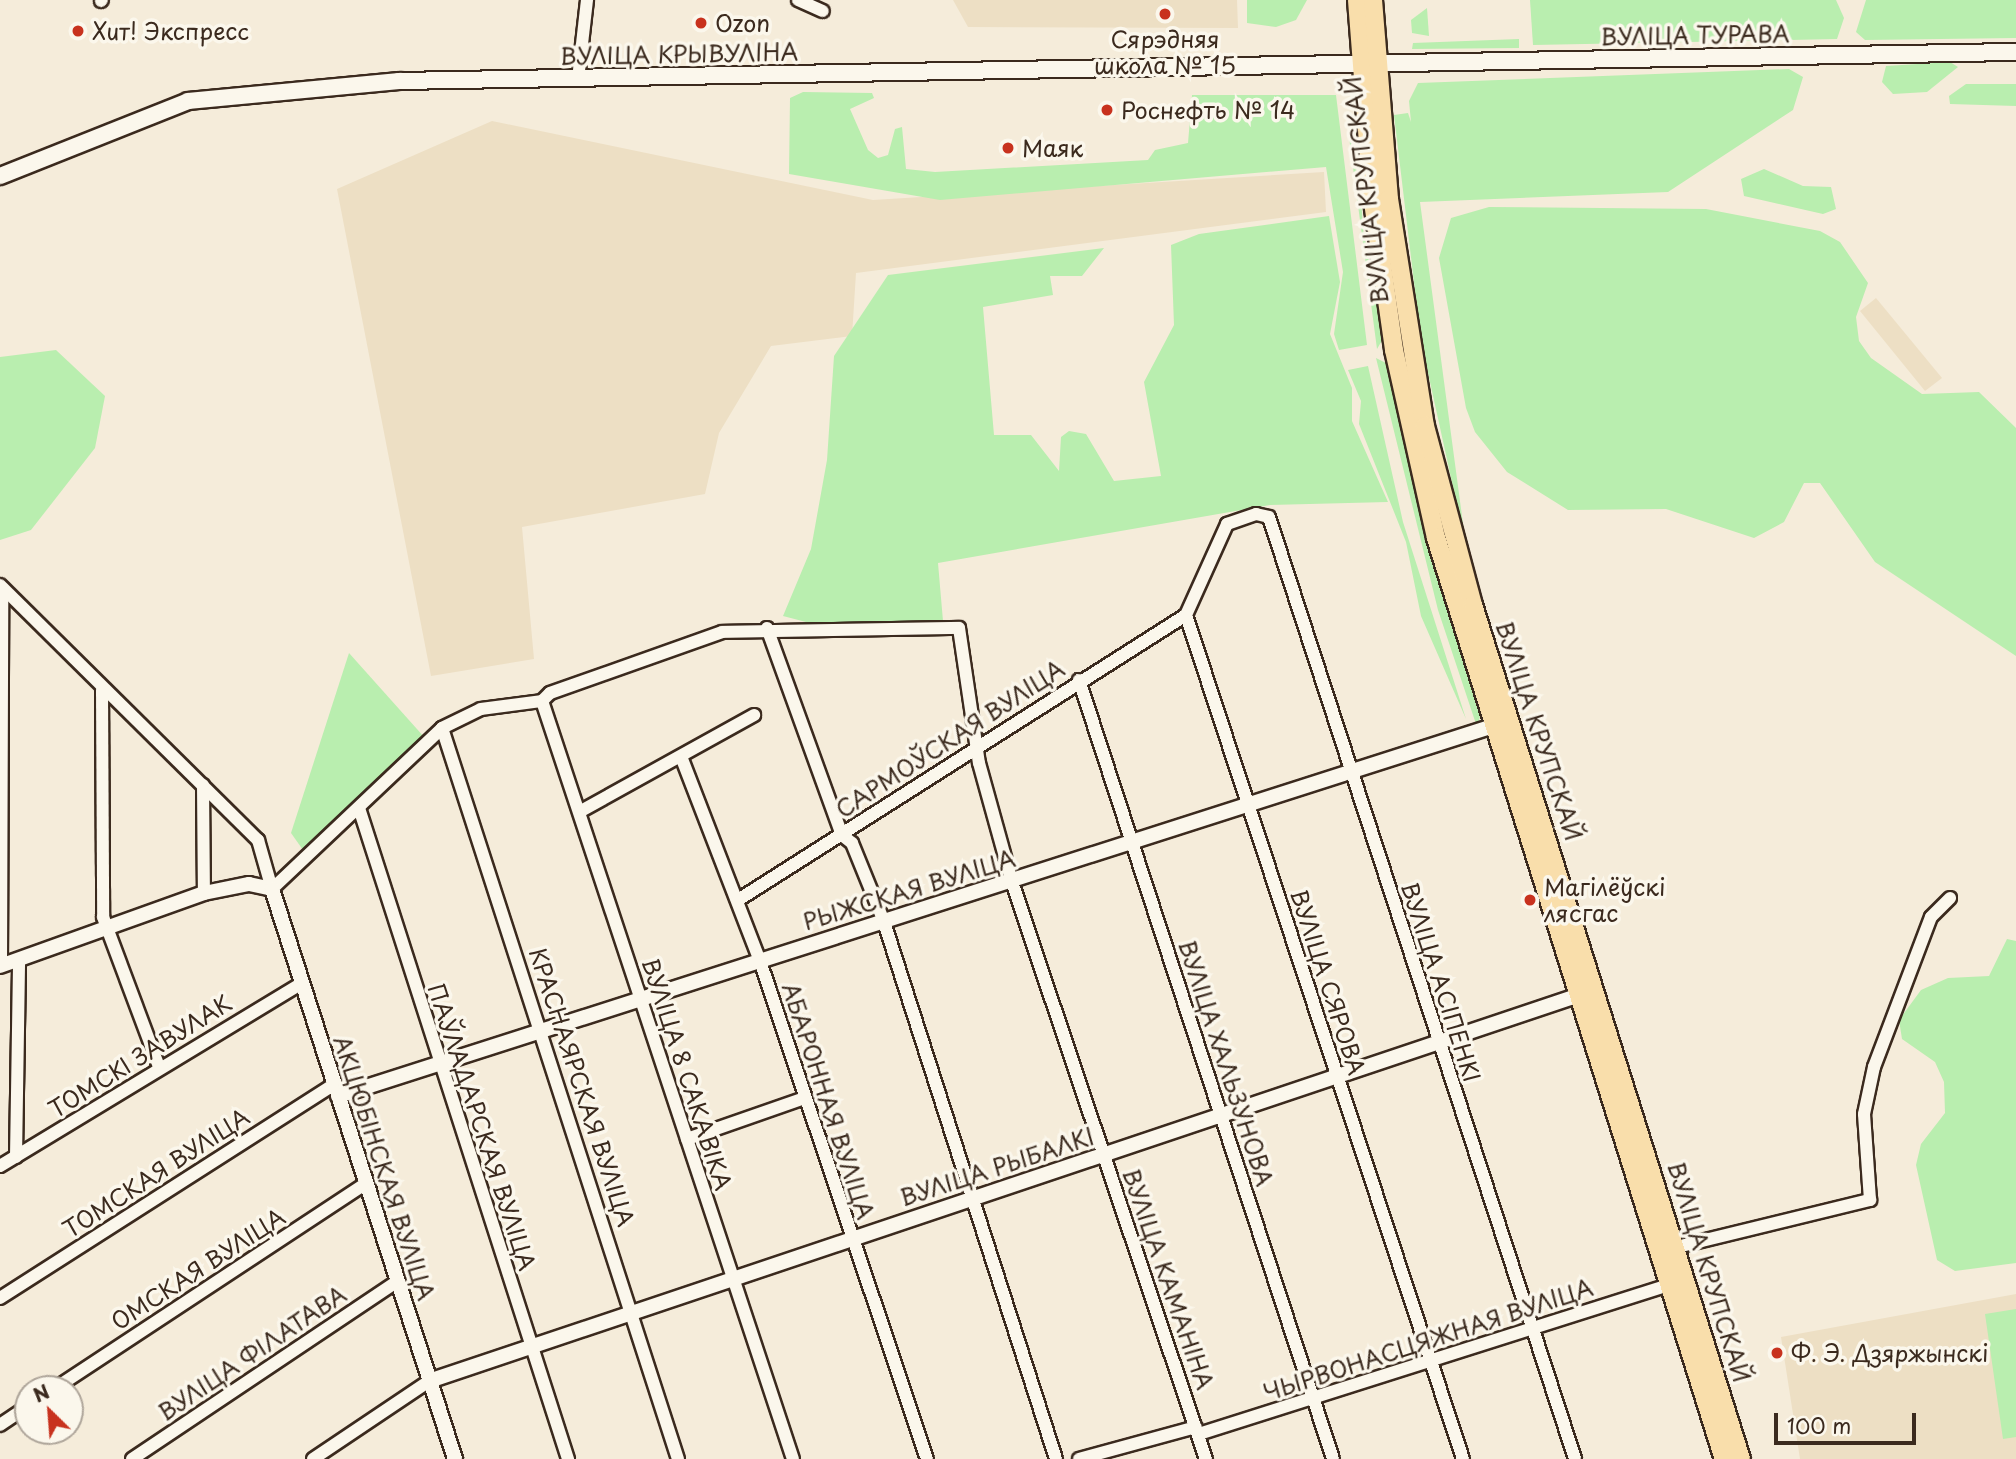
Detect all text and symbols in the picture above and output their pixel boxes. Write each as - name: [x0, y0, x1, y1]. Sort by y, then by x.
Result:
- marker: Сярэдняя школа № 15: [1157, 6, 1173, 22]
- place label: Ozon: [715, 9, 770, 37]
- marker: Ozon: [693, 15, 709, 31]
- place label: Хит! Экспресс: [92, 17, 250, 45]
- street label: ВУЛІЦА ТУРАВА: [1599, 20, 1791, 50]
- marker: Хит! Экспресс: [70, 23, 86, 39]
- place label: Сярэдняя школа № 15: [1094, 25, 1236, 79]
- street label: ВУЛІЦА КРЫВУЛІНА: [560, 38, 798, 70]
- street label: ВУЛІЦА КРУПСКАЙ: [1338, 75, 1394, 305]
- place label: Роснефть № 14: [1121, 96, 1296, 124]
- marker: Роснефть № 14: [1099, 102, 1115, 118]
- place label: Маяк: [1022, 134, 1083, 162]
- marker: Маяк: [1000, 140, 1016, 156]
- street label: ВУЛІЦА КРУПСКАЙ: [1490, 618, 1588, 844]
- street label: САРМОЎСКАЯ ВУЛІЦА: [830, 654, 1070, 824]
- street label: РЫЖСКАЯ ВУЛІЦА: [799, 844, 1019, 936]
- place label: Магілёўскі лясгас: [1544, 873, 1665, 927]
- street label: ВУЛІЦА АСІПЕНКІ: [1395, 878, 1487, 1086]
- street label: ВУЛІЦА СЯРОВА: [1285, 885, 1371, 1079]
- marker: Магілёўскі лясгас: [1522, 892, 1538, 908]
- street label: ВУЛІЦА ХАЛЬЗУНОВА: [1173, 936, 1279, 1190]
- street label: КРАСНАЯРСКАЯ ВУЛІЦА: [524, 944, 640, 1230]
- street label: ВУЛІЦА 8 САКАВІКА: [636, 954, 738, 1194]
- street label: АБАРОННАЯ ВУЛІЦА: [777, 979, 879, 1223]
- street label: ПАЎЛАДАРСКАЯ ВУЛІЦА: [422, 980, 542, 1274]
- street label: ТОМСКІ ЗАВУЛАК: [42, 988, 238, 1124]
- street label: АКЦЮБІНСКАЯ ВУЛІЦА: [328, 1032, 440, 1304]
- street label: ТОМСКАЯ ВУЛІЦА: [57, 1102, 255, 1244]
- street label: ВУЛІЦА РЫБАЛКІ: [896, 1123, 1098, 1211]
- street label: ВУЛІЦА КРУПСКАЙ: [1662, 1158, 1756, 1386]
- street label: ВУЛІЦА КАМАНІНА: [1117, 1165, 1219, 1393]
- street label: ОМСКАЯ ВУЛІЦА: [106, 1202, 290, 1336]
- street label: ЧЫРВОНАСЦЯЖНАЯ ВУЛІЦА: [1259, 1273, 1597, 1407]
- street label: ВУЛІЦА ФІЛАТАВА: [153, 1280, 351, 1426]
- place label: Ф. Э. Дзяржынскі: [1791, 1339, 1989, 1367]
- marker: Ф. Э. Дзяржынскі: [1769, 1345, 1785, 1361]
- north arrow: [14, 1375, 84, 1445]
- text: N: [28, 1377, 54, 1409]
- scale bar: [1778, 1400, 1920, 1444]
- text: 100 m: [1787, 1409, 1851, 1441]

